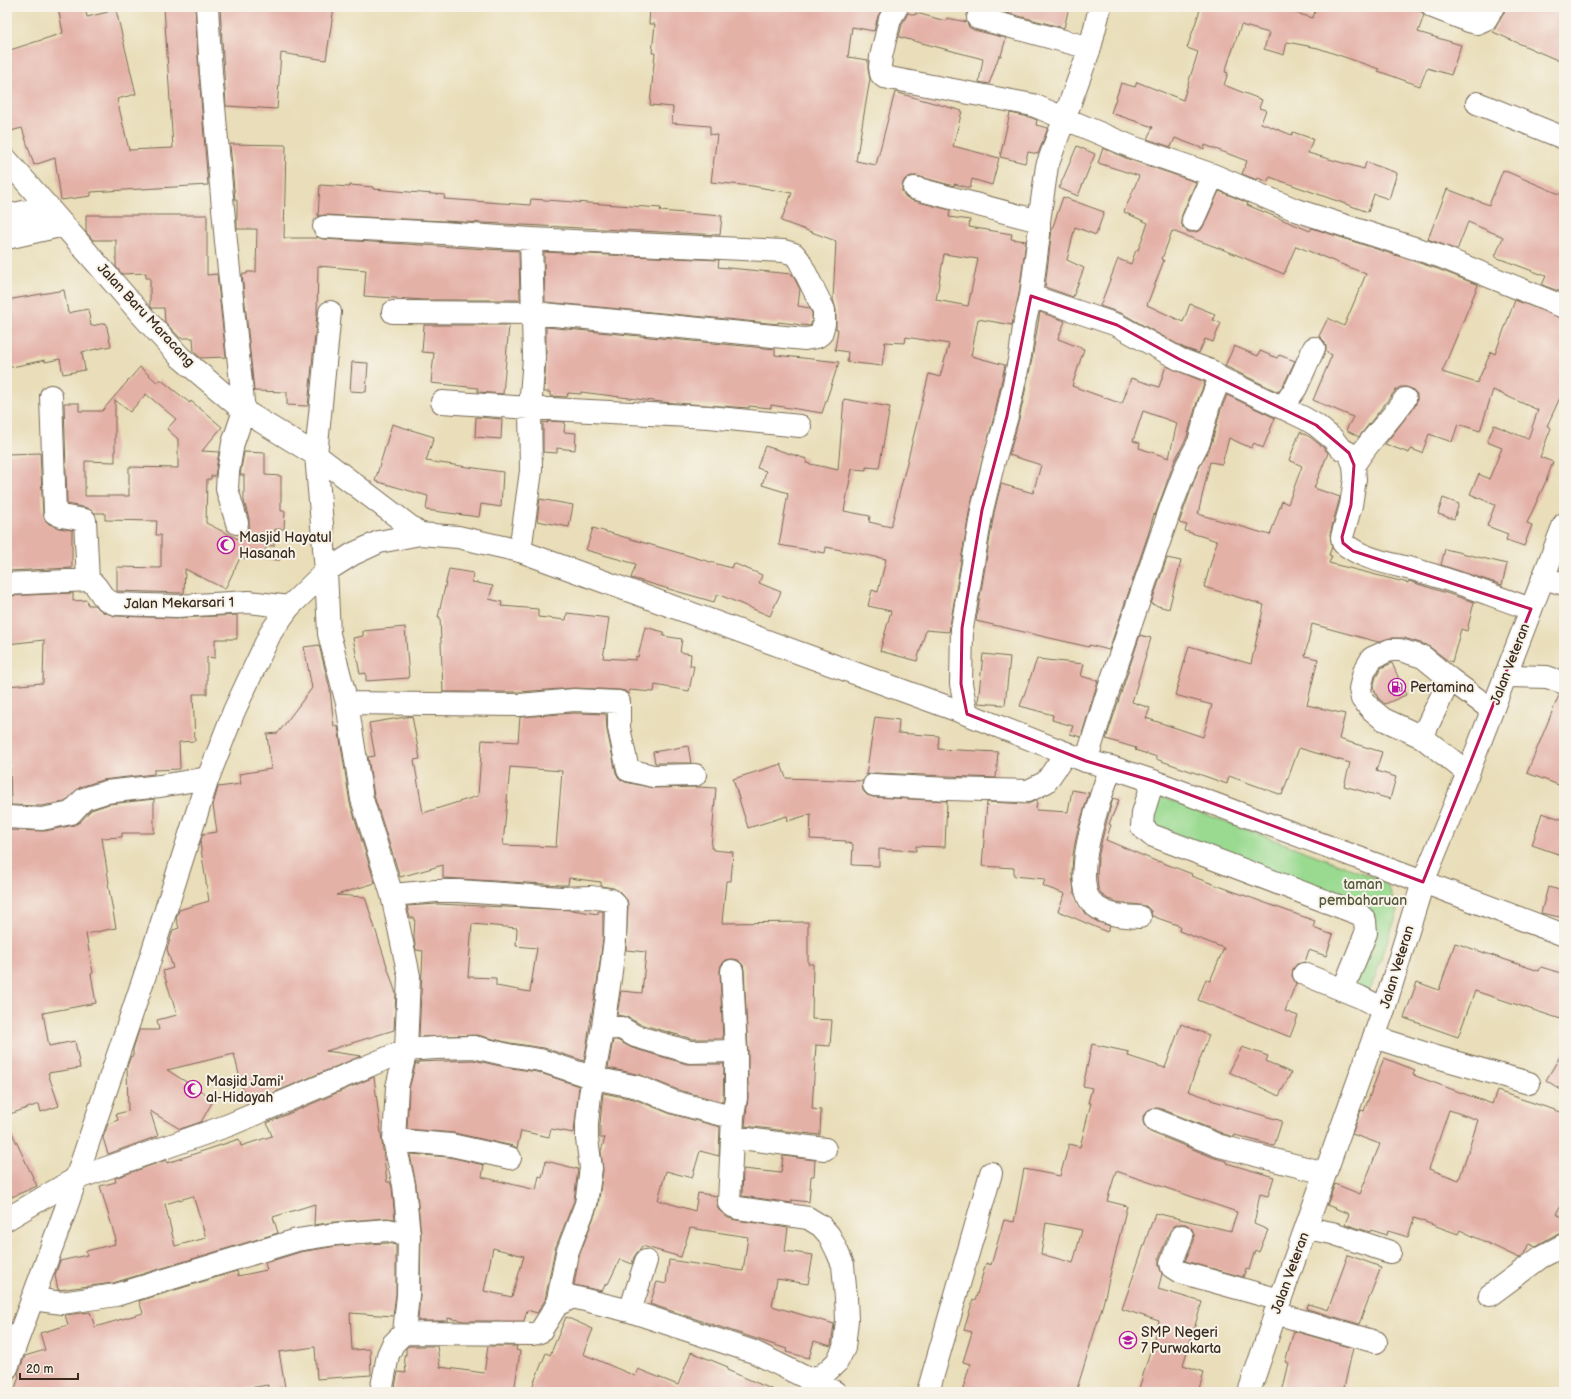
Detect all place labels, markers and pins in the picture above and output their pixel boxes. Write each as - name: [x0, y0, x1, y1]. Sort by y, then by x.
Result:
- place label: Masjid Hayatul Hasanah: [239, 529, 332, 562]
- mosque icon: Masjid Hayatul Hasanah: [216, 535, 236, 555]
- fuel station icon: Pertamina: [1387, 677, 1407, 697]
- place label: Pertamina: [1410, 679, 1474, 696]
- place label: Masjid Jami' al-Hidayah: [206, 1073, 284, 1106]
- mosque icon: Masjid Jami' al-Hidayah: [183, 1079, 203, 1099]
- place label: SMP Negeri 7 Purwakarta: [1141, 1324, 1221, 1357]
- school or university icon: SMP Negeri 7 Purwakarta: [1118, 1330, 1138, 1350]

